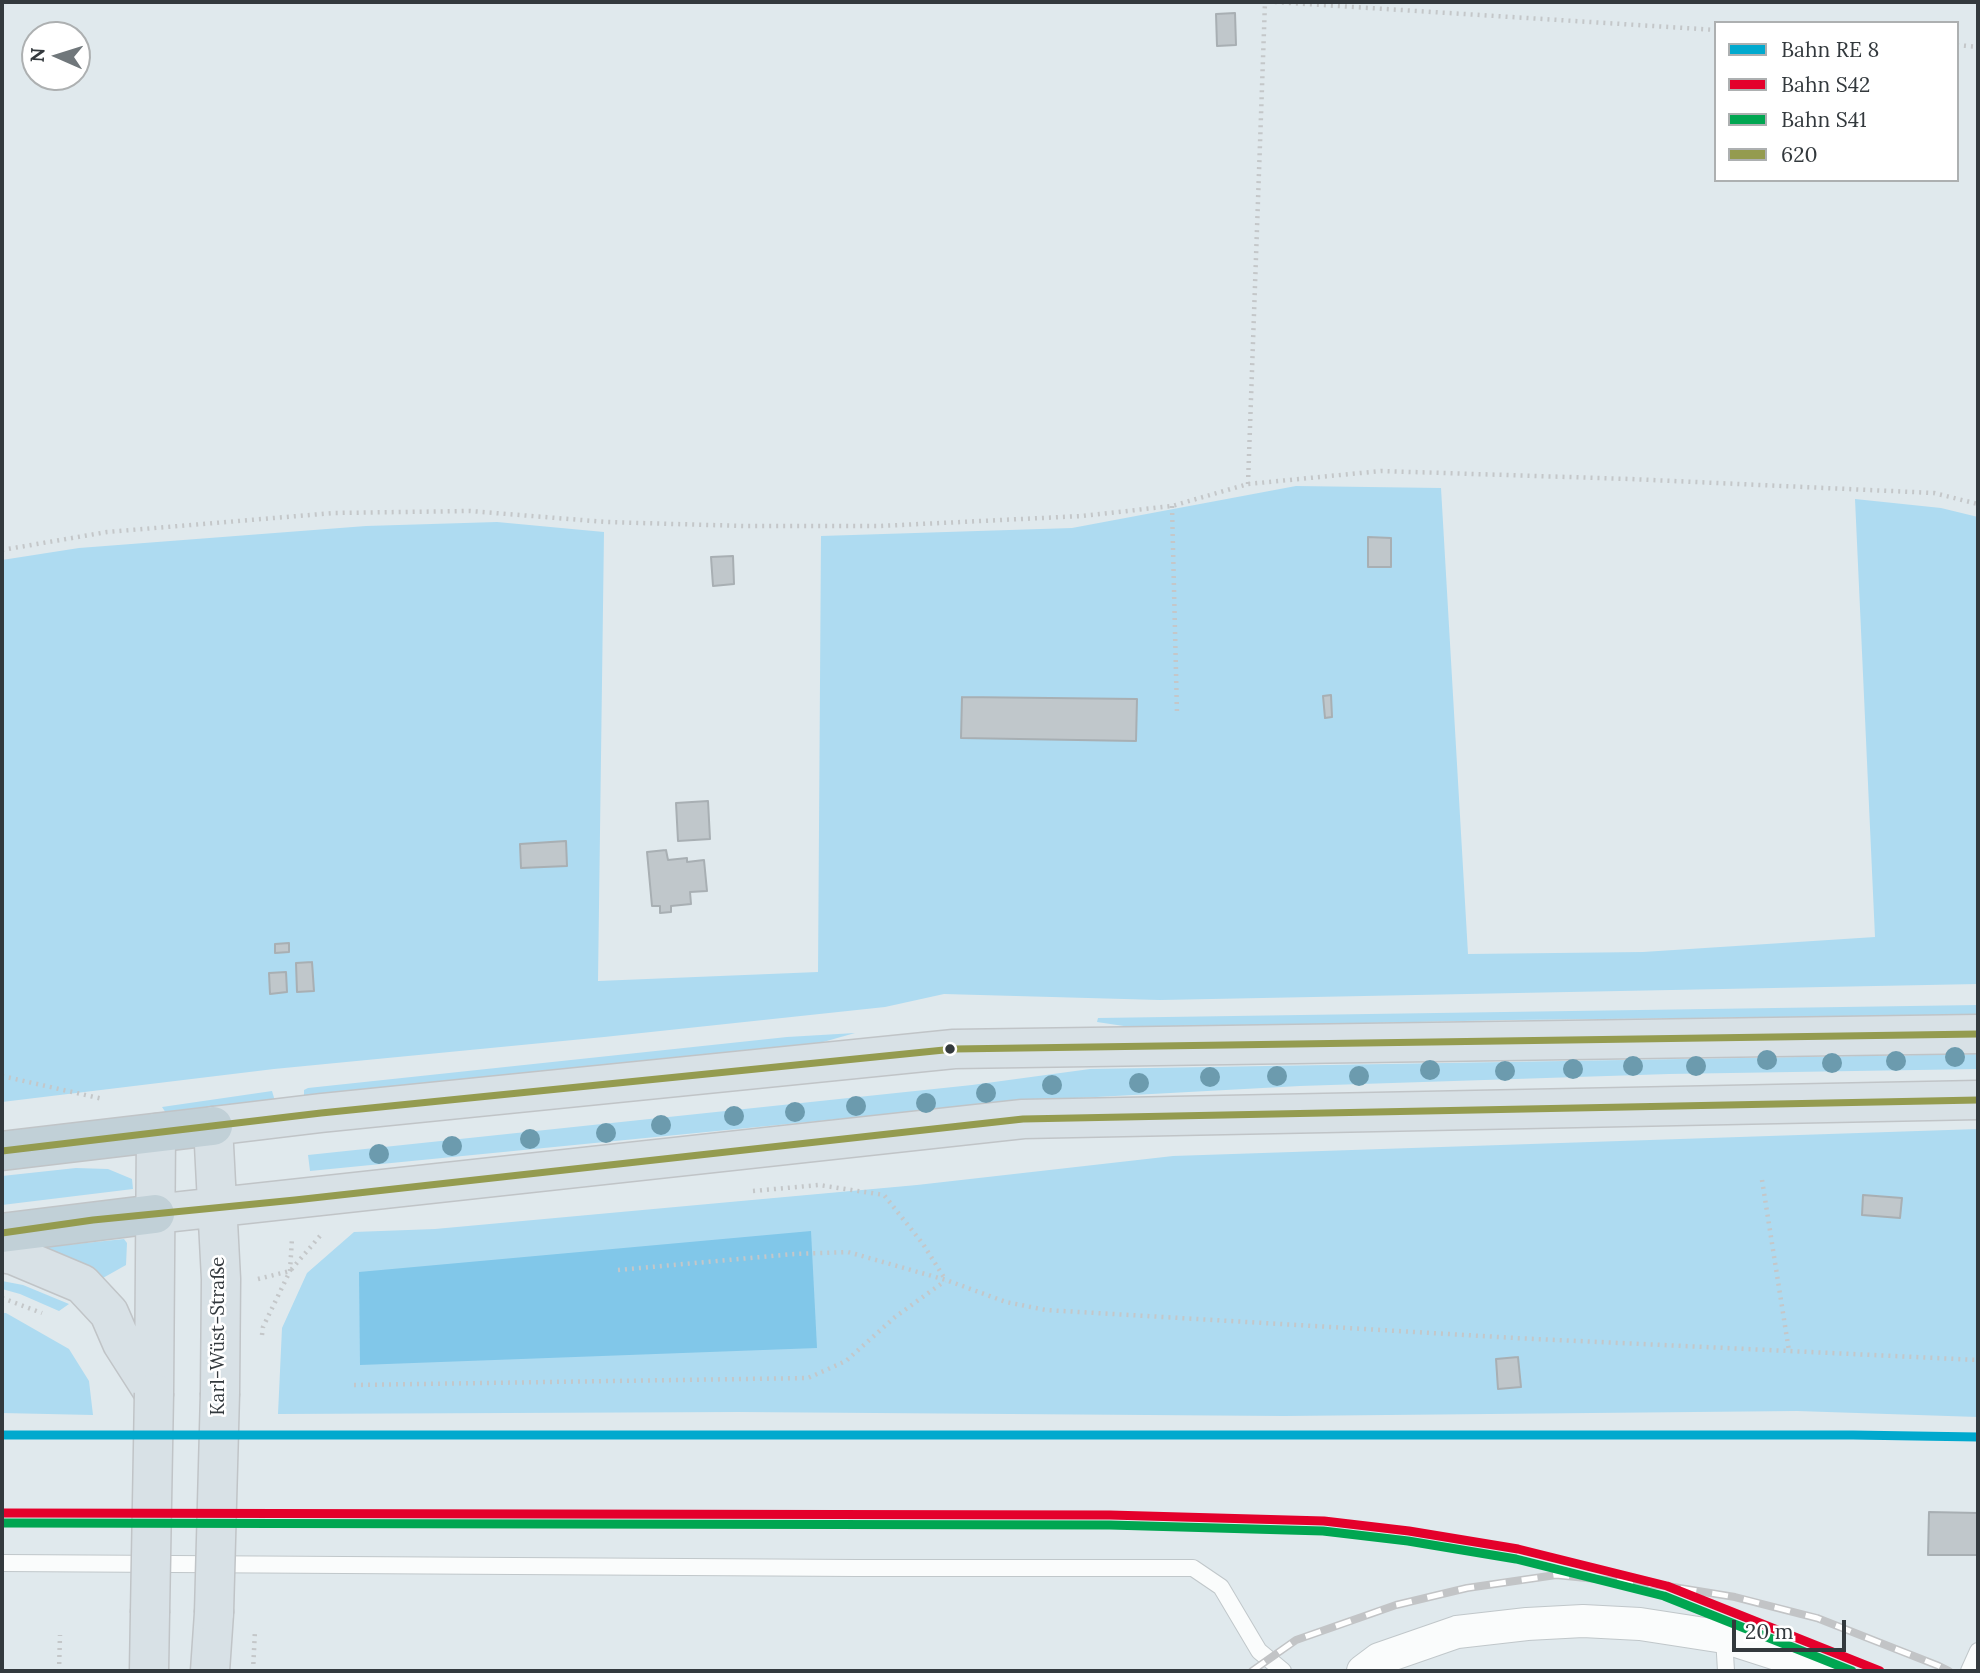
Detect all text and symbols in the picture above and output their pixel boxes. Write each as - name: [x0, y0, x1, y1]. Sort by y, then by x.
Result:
- north arrow: [21, 21, 91, 91]
- legend: [1714, 21, 1959, 182]
- text: Bahn RE 8: [1781, 36, 1879, 63]
- text: N: [25, 47, 49, 63]
- text: Bahn S42: [1781, 71, 1870, 98]
- text: Bahn S41: [1781, 106, 1867, 133]
- text: 620: [1781, 141, 1817, 168]
- unlabelled marker: [943, 1042, 957, 1056]
- street label: Karl-Wüst-Straße: [208, 1257, 230, 1415]
- scale bar: [1735, 1606, 1849, 1650]
- text: 20 m: [1745, 1618, 1794, 1645]

